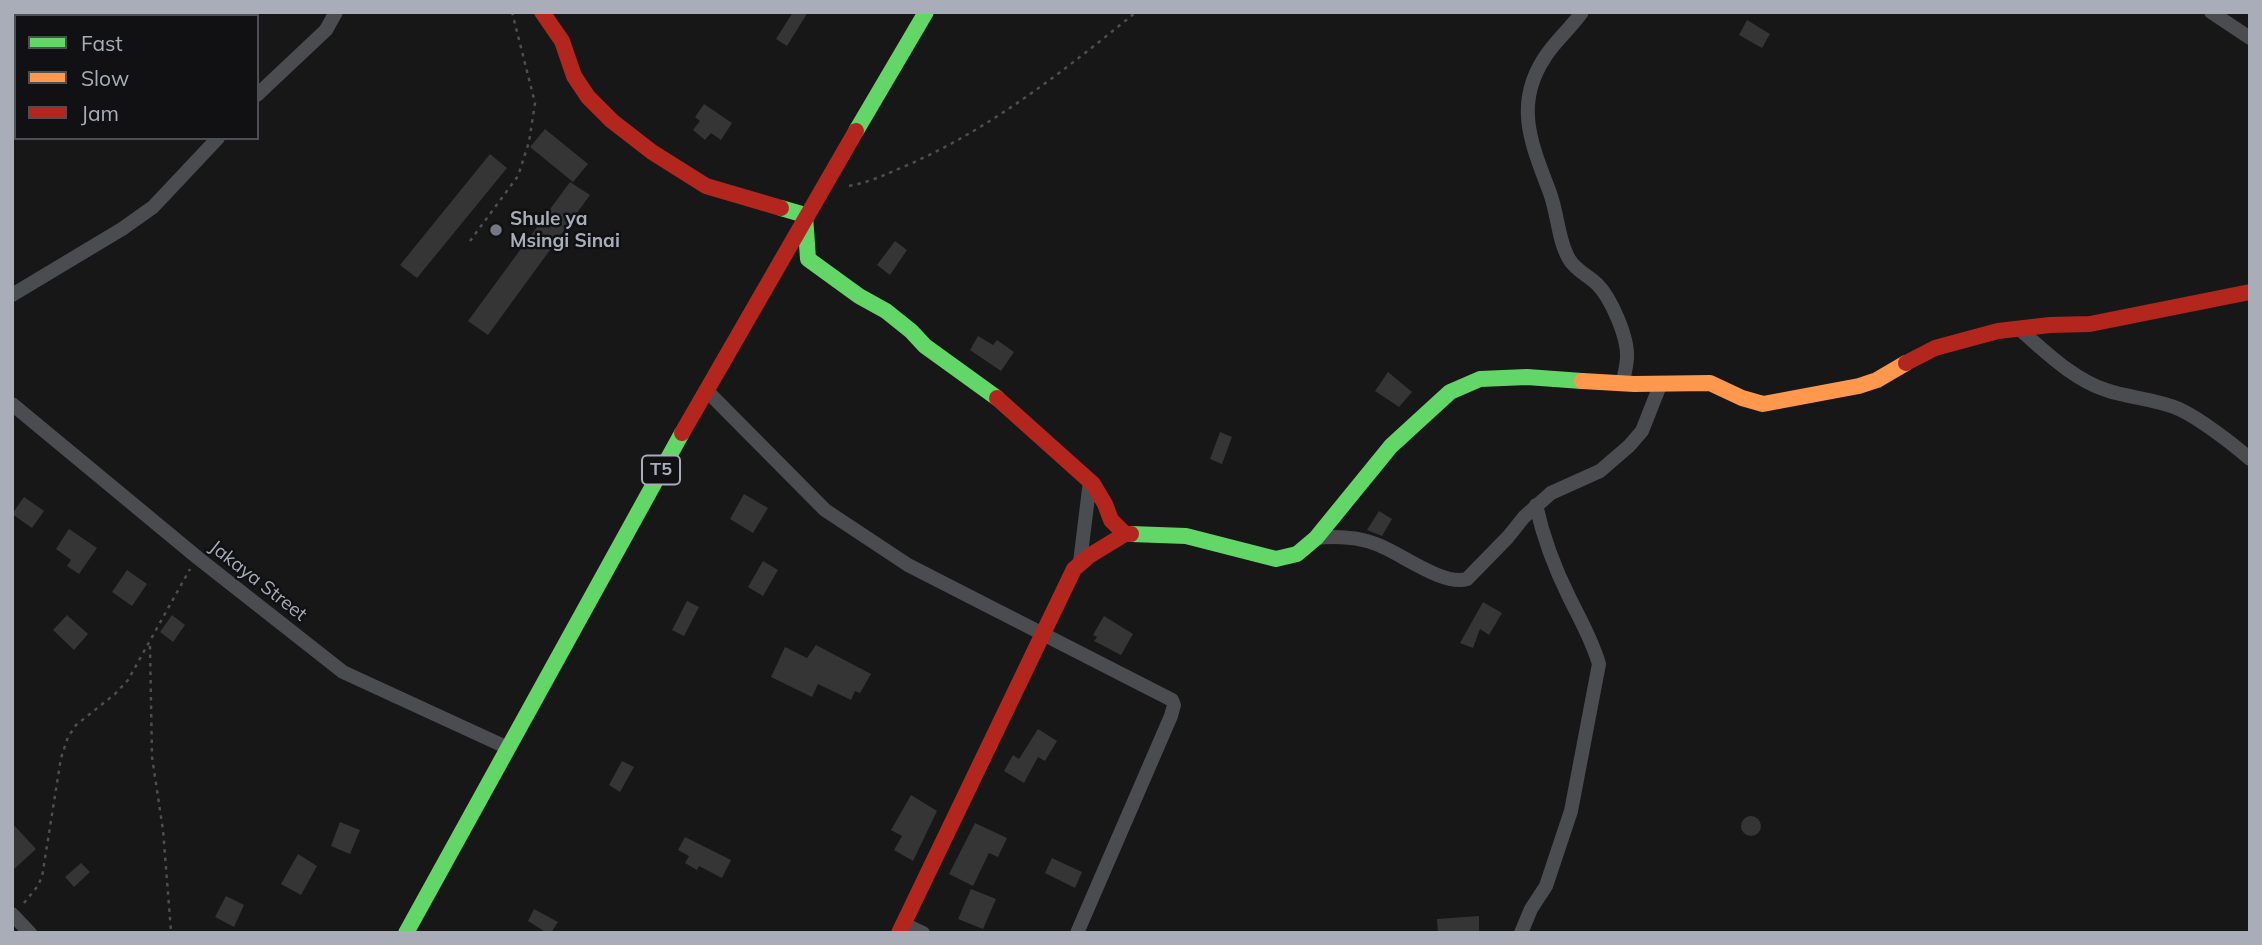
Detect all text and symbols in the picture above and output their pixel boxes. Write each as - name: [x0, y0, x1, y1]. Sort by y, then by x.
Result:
- legend: [14, 14, 259, 140]
- text: Fast: [81, 30, 123, 56]
- text: Slow: [81, 65, 129, 91]
- text: Jam: [81, 100, 119, 126]
- place label: Shule ya Msingi Sinai: [510, 208, 620, 252]
- marker: Shule ya Msingi Sinai: [488, 222, 504, 238]
- road number: T5: [642, 456, 680, 484]
- street label: Jakaya Street: [205, 536, 311, 626]

